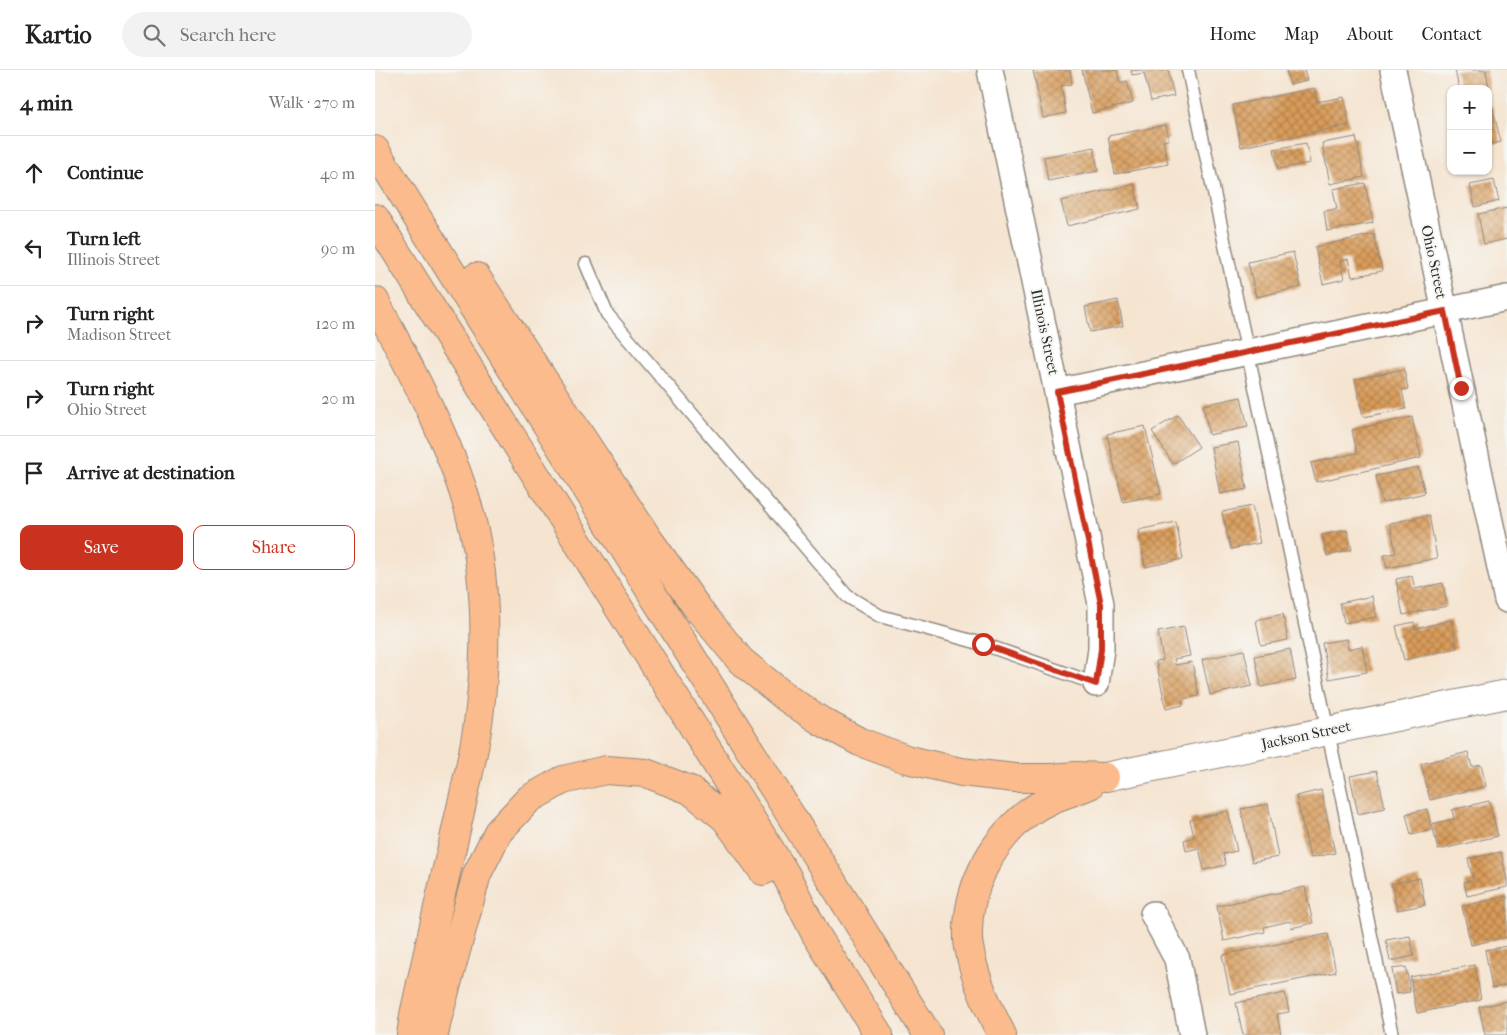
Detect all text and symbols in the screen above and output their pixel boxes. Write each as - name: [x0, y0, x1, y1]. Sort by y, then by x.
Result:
- search box: [122, 12, 472, 57]
- text: Kartio: [25, 21, 92, 49]
- icon: search: [140, 21, 168, 49]
- text: Search here: [180, 24, 276, 46]
- text: Home: [1209, 24, 1256, 45]
- text: Map: [1284, 24, 1319, 45]
- text: About: [1347, 24, 1393, 45]
- text: Contact: [1421, 24, 1482, 45]
- map controls: [1447, 85, 1492, 175]
- button: +: [1447, 85, 1492, 130]
- text: 4 min: [20, 91, 73, 115]
- text: Walk · 270 m: [269, 93, 355, 112]
- button: −: [1447, 130, 1492, 175]
- icon: ahead: [20, 159, 48, 187]
- text: Continue: [67, 162, 143, 184]
- text: 40 m: [320, 164, 355, 183]
- street label: Ohio Street: [1417, 223, 1451, 301]
- text: Turn left: [67, 228, 141, 250]
- icon: left: [20, 234, 48, 262]
- text: 90 m: [321, 239, 355, 258]
- text: Illinois Street: [67, 250, 160, 269]
- street label: Illinois Street: [1027, 287, 1063, 377]
- text: Turn right: [67, 303, 154, 325]
- icon: right: [20, 309, 48, 337]
- text: 120 m: [316, 314, 355, 333]
- text: Madison Street: [67, 325, 171, 344]
- route end: [1450, 377, 1473, 400]
- text: Turn right: [67, 378, 154, 400]
- icon: right: [20, 384, 48, 412]
- text: 20 m: [321, 389, 355, 408]
- text: Ohio Street: [67, 400, 147, 419]
- icon: arrive: [20, 459, 48, 487]
- text: Arrive at destination: [67, 462, 235, 484]
- button: Save: [20, 525, 183, 570]
- button: Share: [193, 525, 355, 570]
- route start: [972, 633, 995, 656]
- street label: Jackson Street: [1259, 717, 1353, 753]

